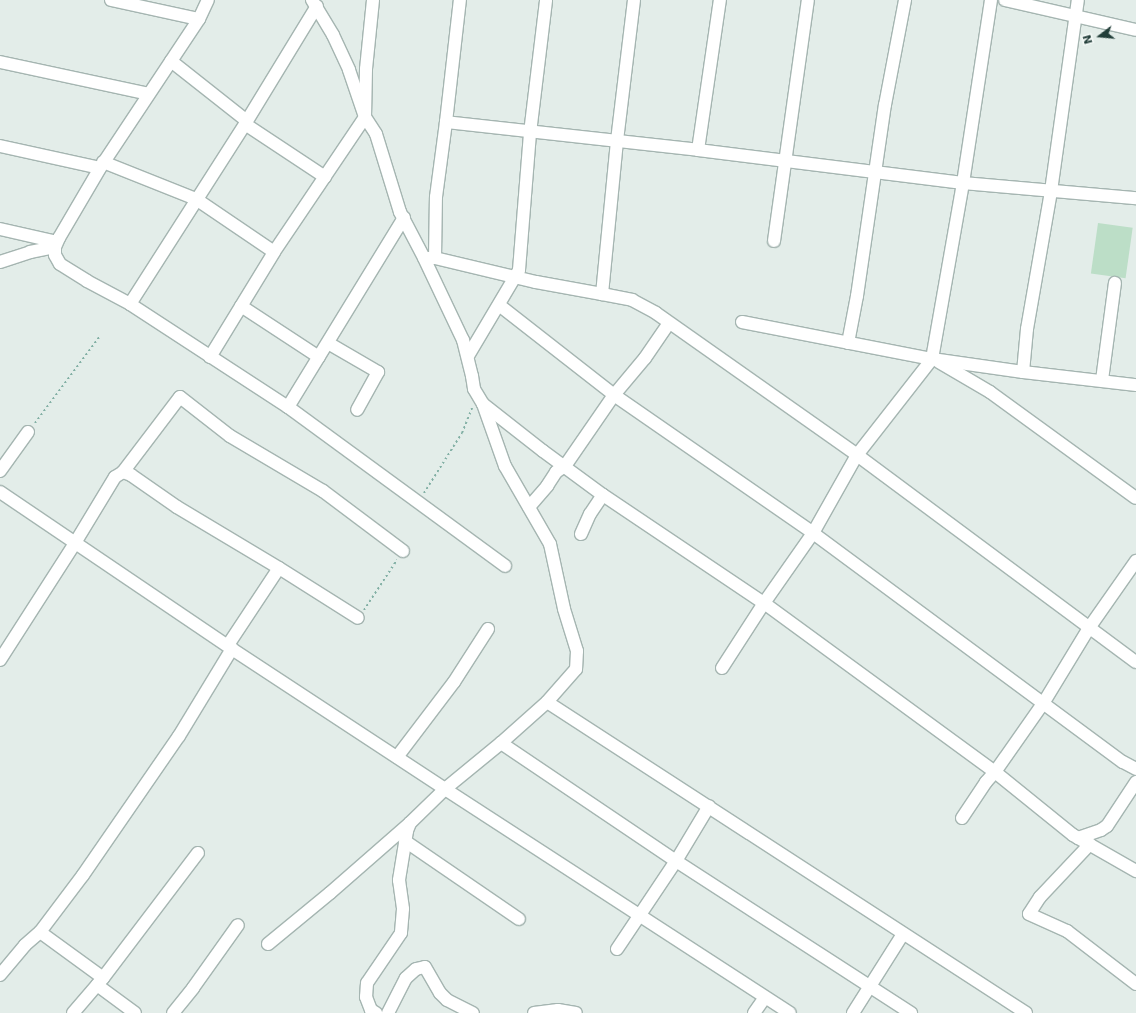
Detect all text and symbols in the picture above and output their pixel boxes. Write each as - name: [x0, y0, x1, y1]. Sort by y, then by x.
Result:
- north arrow: [1080, 16, 1120, 56]
- text: N: [1080, 33, 1096, 46]

